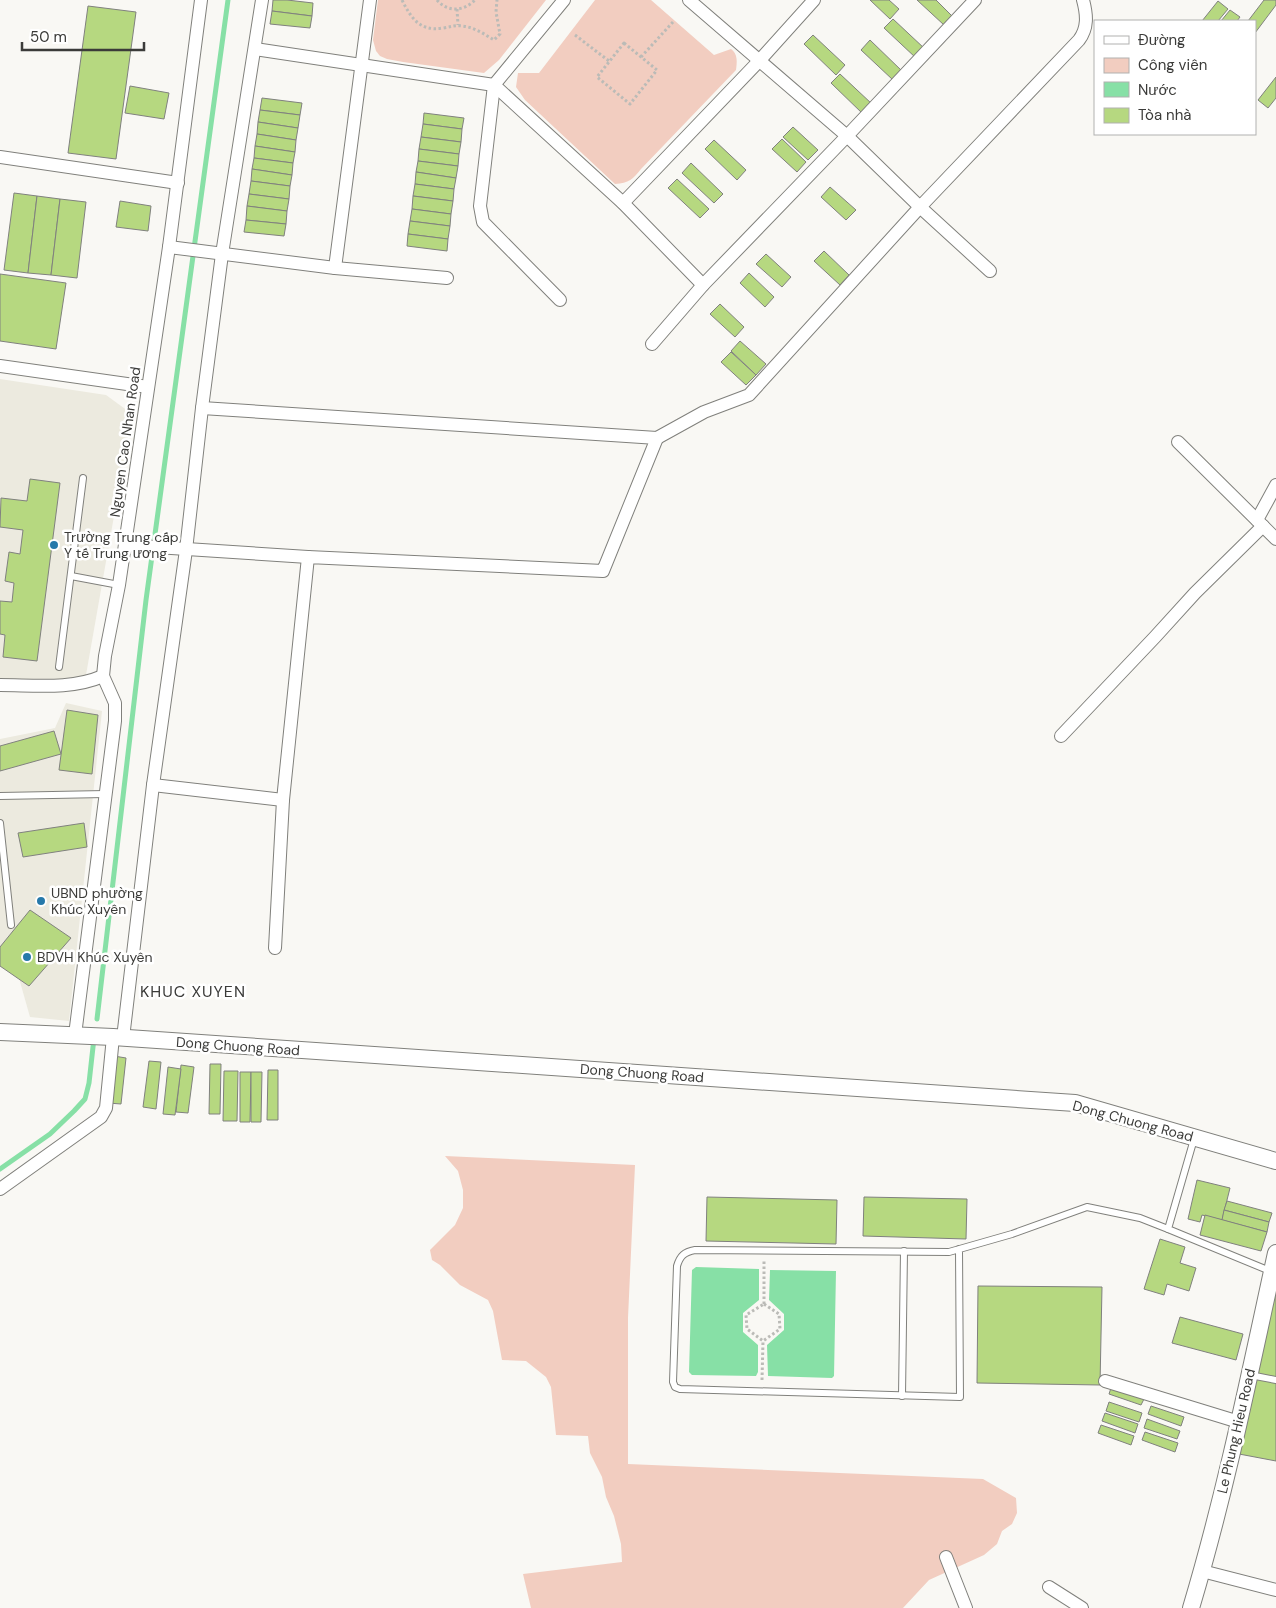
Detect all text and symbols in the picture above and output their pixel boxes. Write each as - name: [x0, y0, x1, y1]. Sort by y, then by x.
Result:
- scale bar: [22, 20, 145, 52]
- legend: [1094, 20, 1256, 135]
- text: 50 m: [30, 27, 67, 47]
- text: Đường: [1138, 30, 1186, 50]
- text: Công viên: [1138, 55, 1207, 75]
- text: Nước: [1138, 80, 1177, 100]
- text: Tòa nhà: [1138, 105, 1192, 125]
- street label: Nguyen Cao Nhan Road: [106, 366, 144, 518]
- place label: Trường Trung cấp Y tế Trung ương: [64, 528, 179, 562]
- marker: Trường Trung cấp Y tế Trung ương: [48, 539, 60, 551]
- place label: UBND phường Khúc Xuyên: [51, 884, 143, 918]
- marker: UBND phường Khúc Xuyên: [35, 895, 47, 907]
- place label: BDVH Khúc Xuyên: [37, 948, 153, 966]
- marker: BDVH Khúc Xuyên: [21, 951, 33, 963]
- district label: KHUC XUYEN: [140, 981, 246, 1002]
- street label: Dong Chuong Road: [175, 1033, 301, 1059]
- street label: Dong Chuong Road: [579, 1060, 705, 1086]
- street label: Dong Chuong Road: [1071, 1096, 1195, 1146]
- street label: Le Phung Hieu Road: [1213, 1367, 1259, 1495]

